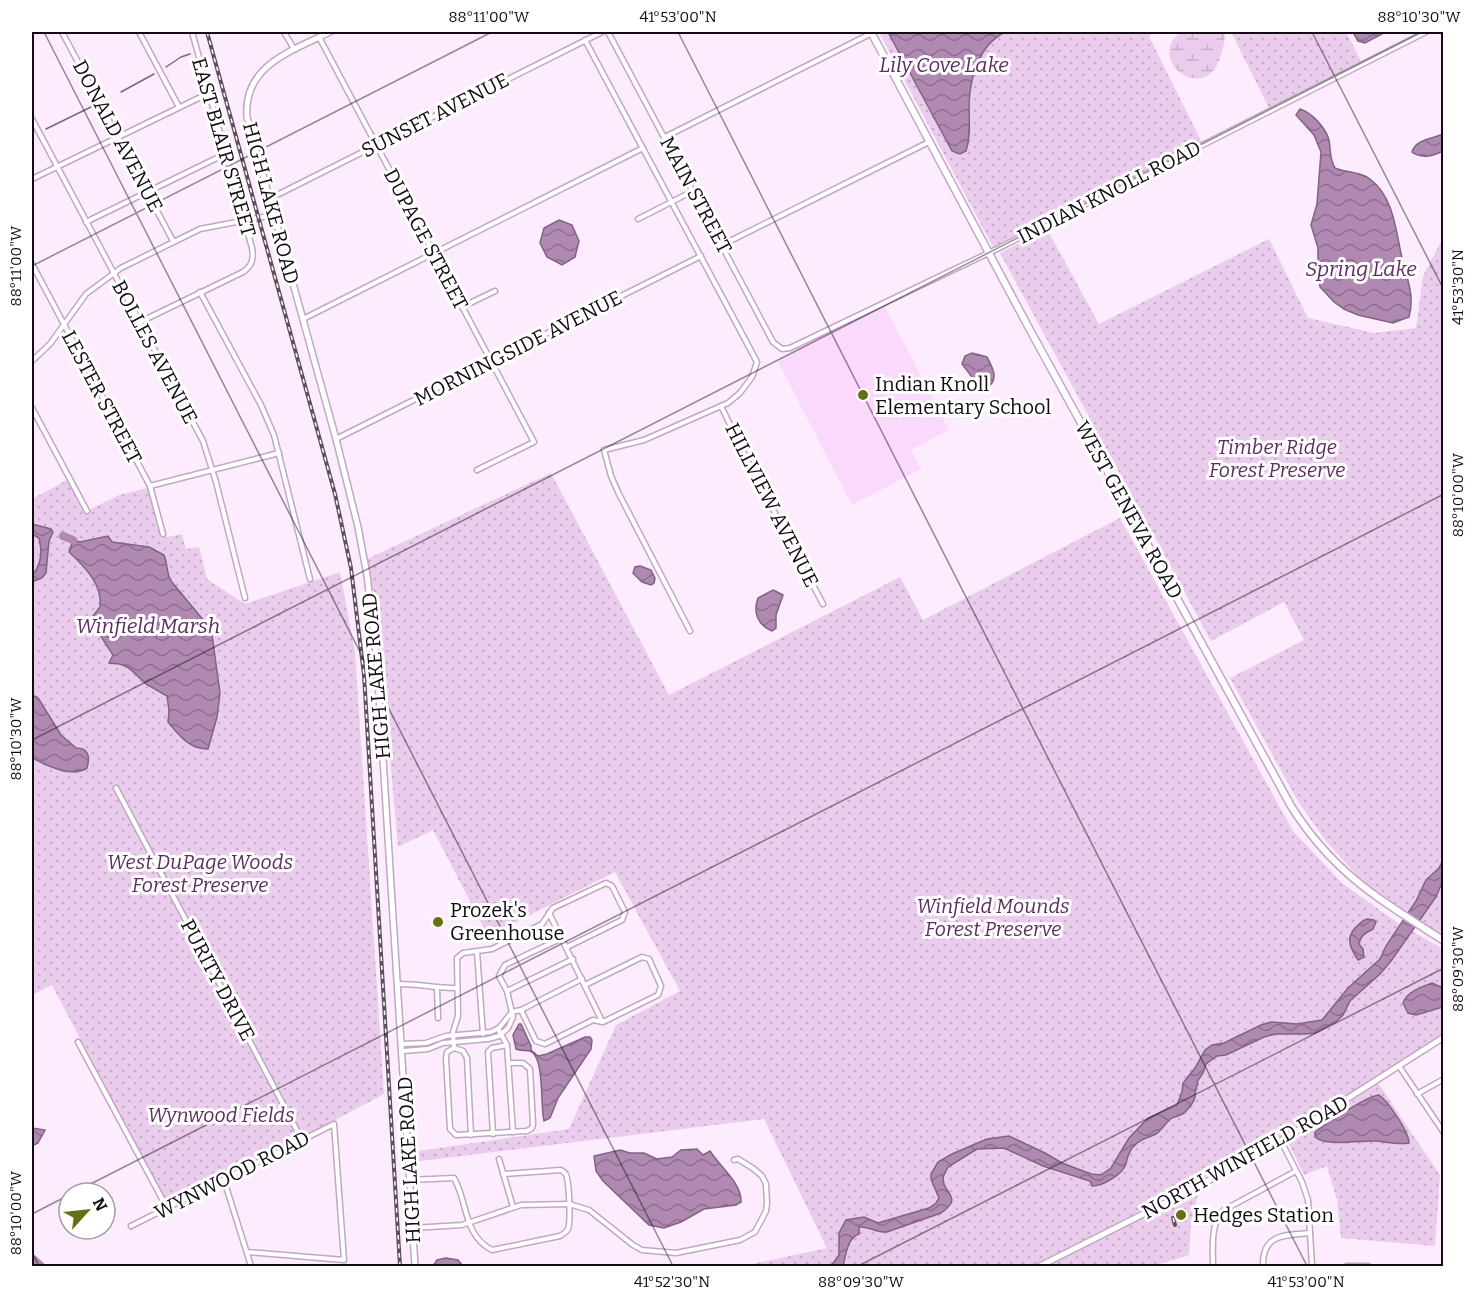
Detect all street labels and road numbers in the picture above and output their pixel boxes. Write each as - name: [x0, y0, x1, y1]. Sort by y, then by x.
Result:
- street label: EAST BLAIR STREET: [187, 55, 261, 240]
- street label: DONALD AVENUE: [68, 56, 168, 216]
- street label: SUNSET AVENUE: [357, 67, 513, 163]
- street label: HIGH LAKE ROAD: [238, 119, 304, 287]
- street label: MAIN STREET: [655, 132, 737, 258]
- street label: INDIAN KNOLL ROAD: [1013, 135, 1205, 249]
- street label: DUPAGE STREET: [379, 164, 473, 314]
- street label: BOLLES AVENUE: [107, 276, 203, 428]
- street label: MORNINGSIDE AVENUE: [410, 285, 626, 411]
- street label: LESTER STREET: [57, 326, 147, 468]
- street label: WEST GENEVA ROAD: [1070, 417, 1188, 603]
- street label: HILLVIEW AVENUE: [720, 419, 824, 591]
- street label: HIGH LAKE ROAD: [357, 592, 395, 760]
- street label: PURITY DRIVE: [176, 915, 260, 1045]
- street label: HIGH LAKE ROAD: [393, 1076, 425, 1244]
- street label: NORTH WINFIELD ROAD: [1138, 1090, 1352, 1224]
- street label: WYNWOOD ROAD: [150, 1125, 314, 1225]

